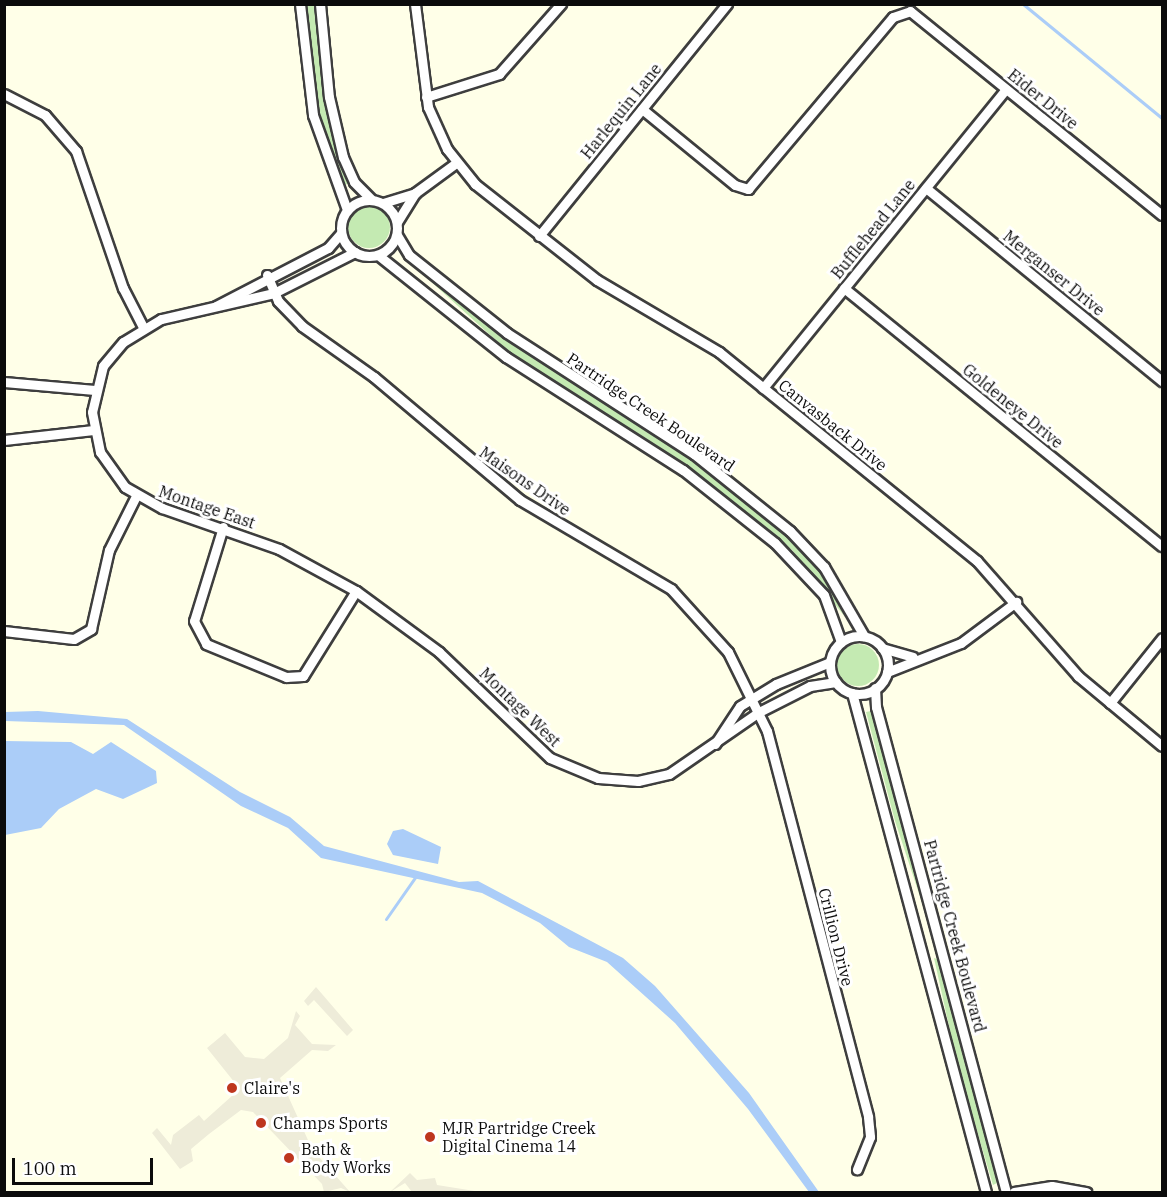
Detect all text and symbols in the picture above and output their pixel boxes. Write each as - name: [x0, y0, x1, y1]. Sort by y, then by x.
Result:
- street label: Harlequin Lane: [577, 59, 665, 163]
- street label: Eider Drive: [1004, 65, 1082, 133]
- street label: Bufflehead Lane: [827, 175, 919, 283]
- street label: Merganser Drive: [999, 226, 1109, 320]
- street label: Partridge Creek Boulevard: [563, 349, 739, 475]
- street label: Goldeneye Drive: [959, 360, 1067, 452]
- street label: Canvasback Drive: [775, 375, 891, 475]
- street label: Maisons Drive: [476, 443, 574, 519]
- street label: Montage East: [156, 482, 258, 532]
- street label: Montage West: [476, 664, 564, 750]
- street label: Partridge Creek Boulevard: [920, 838, 990, 1034]
- street label: Crillion Drive: [815, 886, 857, 988]
- place label: Claire's: [244, 1078, 300, 1098]
- marker: Claire's: [225, 1081, 239, 1095]
- place label: Champs Sports: [273, 1113, 388, 1133]
- marker: Champs Sports: [254, 1116, 268, 1130]
- place label: MJR Partridge Creek Digital Cinema 14: [442, 1118, 596, 1156]
- marker: MJR Partridge Creek Digital Cinema 14: [423, 1130, 437, 1144]
- place label: Bath & Body Works: [301, 1139, 391, 1177]
- scale bar: [15, 1146, 156, 1184]
- marker: Bath & Body Works: [282, 1151, 296, 1165]
- text: 100 m: [23, 1157, 77, 1180]

